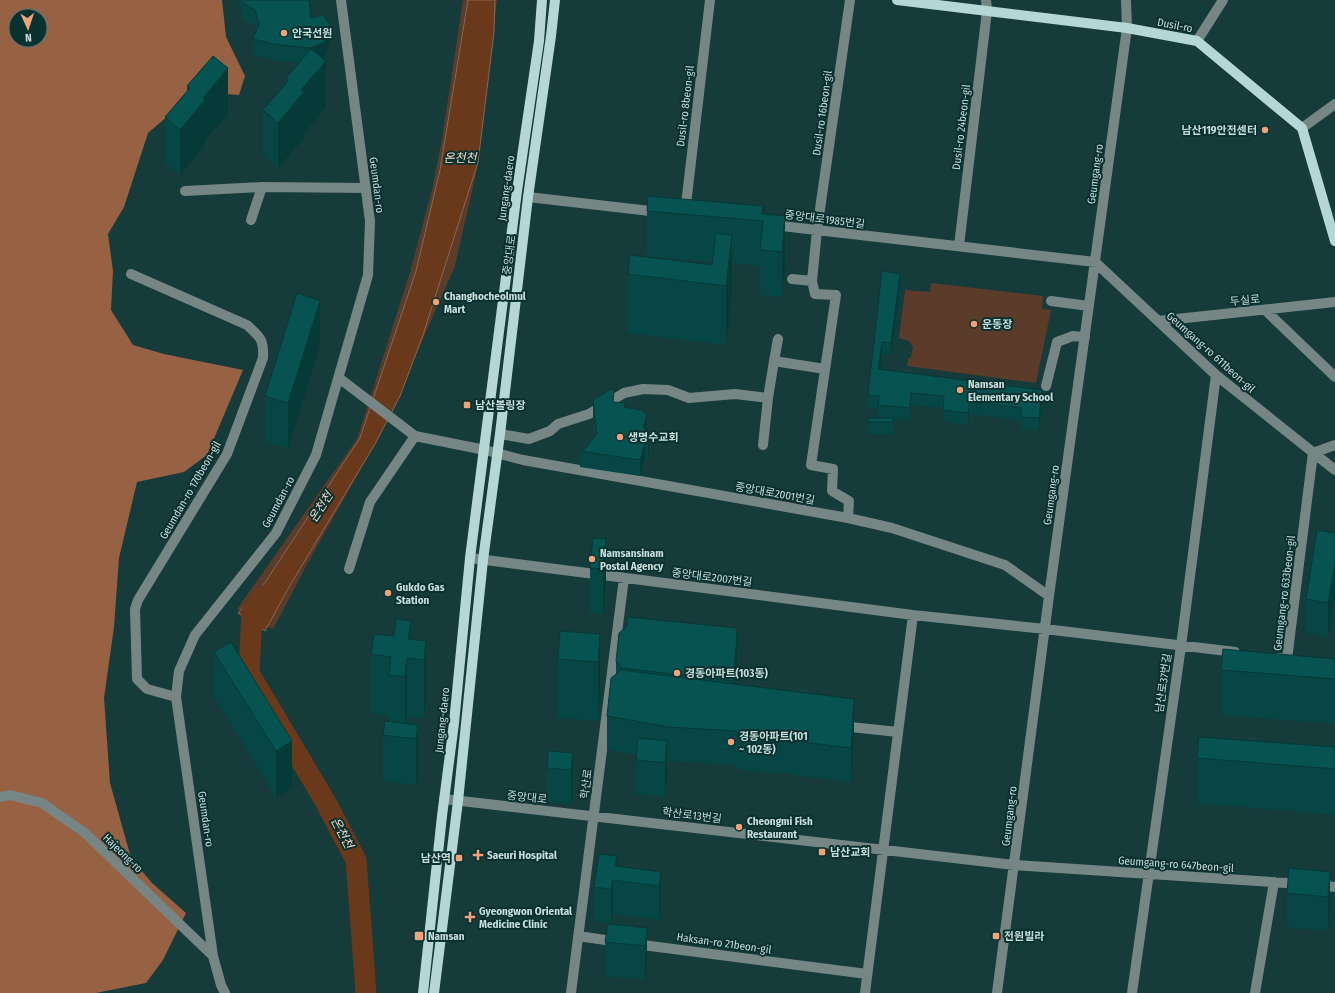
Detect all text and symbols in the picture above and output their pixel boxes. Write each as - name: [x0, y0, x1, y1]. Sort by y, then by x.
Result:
- north arrow: [8, 8, 48, 48]
- street label: Dusil-ro: [1156, 16, 1194, 35]
- place label: 안국선원: [292, 27, 332, 40]
- marker: 안국선원: [279, 28, 289, 38]
- text: N: [25, 31, 32, 44]
- street label: Dusil-ro 8beon-gil: [674, 65, 697, 147]
- street label: Dusil-ro 16beon-gil: [810, 70, 835, 157]
- street label: Dusil-ro 24beon-gil: [950, 83, 973, 171]
- place label: 남산119안전센터: [1181, 124, 1257, 137]
- marker: 남산119안전센터: [1260, 125, 1270, 135]
- street label: Geumgang-ro: [1085, 143, 1106, 205]
- water label: 온천천: [443, 151, 479, 165]
- street label: Jungang-daero: [495, 154, 518, 222]
- street label: Geumdan-ro: [367, 156, 386, 214]
- street label: 중앙대로1985번길: [784, 208, 866, 231]
- street label: 중앙대로: [501, 234, 518, 276]
- place label: Changhocheolmul Mart: [444, 290, 527, 316]
- street label: 두실로: [1229, 292, 1261, 309]
- marker: Changhocheolmul Mart: [431, 297, 441, 307]
- street label: Geumgang-ro 611beon-gil: [1164, 309, 1258, 395]
- place label: 운동장: [982, 318, 1012, 331]
- marker: 운동장: [969, 319, 979, 329]
- place label: Namsan Elementary School: [968, 378, 1054, 404]
- marker: Namsan Elementary School: [955, 385, 965, 395]
- place label: 남산볼링장: [475, 399, 526, 412]
- marker: 남산볼링장: [462, 400, 472, 410]
- place label: 생명수교회: [628, 431, 679, 444]
- marker: 생명수교회: [615, 432, 625, 442]
- street label: Geumdan-ro 170beon-gil: [157, 439, 224, 542]
- street label: Geumgang-ro: [1041, 464, 1062, 526]
- street label: Geumdan-ro: [259, 474, 298, 530]
- street label: 중앙대로2001번길: [734, 480, 816, 507]
- water label: 온천천: [306, 488, 337, 525]
- street label: Geumgang-ro 633beon-gil: [1271, 535, 1298, 652]
- place label: Namsansinam Postal Agency: [600, 547, 664, 573]
- marker: Namsansinam Postal Agency: [587, 554, 597, 564]
- street label: 중앙대로2007번길: [671, 566, 753, 589]
- place label: Gukdo Gas Station: [396, 581, 445, 607]
- marker: Gukdo Gas Station: [383, 588, 393, 598]
- street label: 남산로37번길: [1153, 652, 1174, 714]
- place label: 경동아파트(103동): [685, 667, 769, 680]
- marker: 경동아파트(103동): [672, 668, 682, 678]
- street label: Jungang-daero: [433, 686, 452, 753]
- place label: 경동아파트(101 ~ 102동): [739, 730, 808, 756]
- marker: 경동아파트(101 ~ 102동): [726, 737, 736, 747]
- street label: 학산로: [578, 768, 595, 800]
- street label: Geumgang-ro: [999, 785, 1020, 847]
- street label: 중앙대로: [506, 789, 548, 806]
- street label: Geumdan-ro: [195, 790, 216, 848]
- street label: 학산로13번길: [661, 805, 722, 826]
- water label: 온천천: [328, 815, 357, 853]
- place label: Cheongmi Fish Restaurant: [747, 815, 813, 841]
- marker: Cheongmi Fish Restaurant: [734, 822, 744, 832]
- street label: Hajeong-ro: [100, 831, 145, 876]
- place label: 남산교회: [830, 846, 870, 859]
- marker: 남산교회: [817, 847, 827, 857]
- marker: Saeuri Hospital: [472, 849, 484, 861]
- place label: Saeuri Hospital: [487, 849, 558, 862]
- place label: 남산역: [421, 852, 451, 865]
- marker: 남산역: [454, 853, 464, 863]
- street label: Geumgang-ro 647beon-gil: [1118, 854, 1234, 875]
- place label: Gyeongwon Oriental Medicine Clinic: [479, 905, 573, 931]
- marker: Gyeongwon Oriental Medicine Clinic: [464, 911, 476, 923]
- marker: Namsan: [413, 930, 425, 942]
- place label: Namsan: [428, 930, 465, 943]
- street label: Haksan-ro 21beon-gil: [676, 930, 772, 957]
- place label: 전원빌라: [1004, 930, 1044, 943]
- marker: 전원빌라: [991, 931, 1001, 941]

